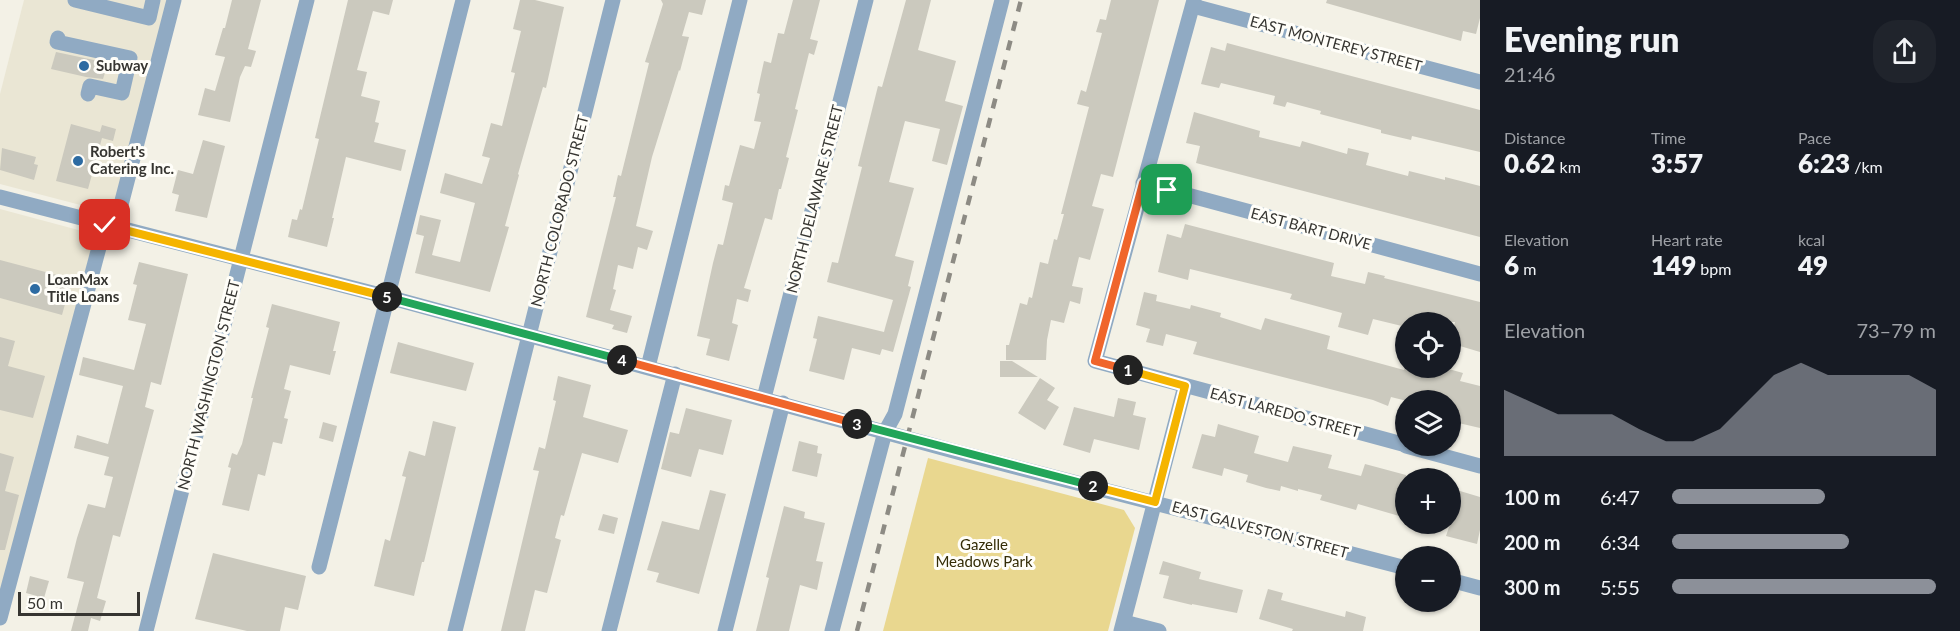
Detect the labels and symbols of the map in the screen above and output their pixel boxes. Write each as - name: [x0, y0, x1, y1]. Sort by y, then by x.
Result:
- street label: EAST MONTEREY STREET: [1248, 11, 1424, 75]
- place label: Subway: [96, 56, 148, 74]
- marker: Subway: [77, 59, 91, 73]
- street label: NORTH DELAWARE STREET: [782, 103, 846, 295]
- street label: NORTH COLORADO STREET: [526, 113, 592, 309]
- place label: Robert's Catering Inc.: [90, 142, 174, 177]
- marker: Robert's Catering Inc.: [71, 154, 85, 168]
- pin: [1141, 164, 1192, 215]
- pin: [79, 199, 130, 250]
- street label: EAST BART DRIVE: [1249, 203, 1373, 253]
- place label: LoanMax Title Loans: [47, 270, 120, 305]
- street label: NORTH WASHINGTON STREET: [173, 278, 243, 492]
- marker: LoanMax Title Loans: [28, 282, 42, 296]
- pin: 5: [372, 282, 402, 312]
- pin: 4: [607, 345, 637, 375]
- pin: 1: [1113, 355, 1143, 385]
- street label: EAST LAREDO STREET: [1208, 383, 1363, 441]
- pin: 3: [842, 409, 872, 439]
- pin: 2: [1078, 471, 1108, 501]
- street label: EAST GALVESTON STREET: [1170, 497, 1351, 561]
- park label: Gazelle Meadows Park: [935, 535, 1033, 570]
- scale bar: [18, 589, 140, 616]

